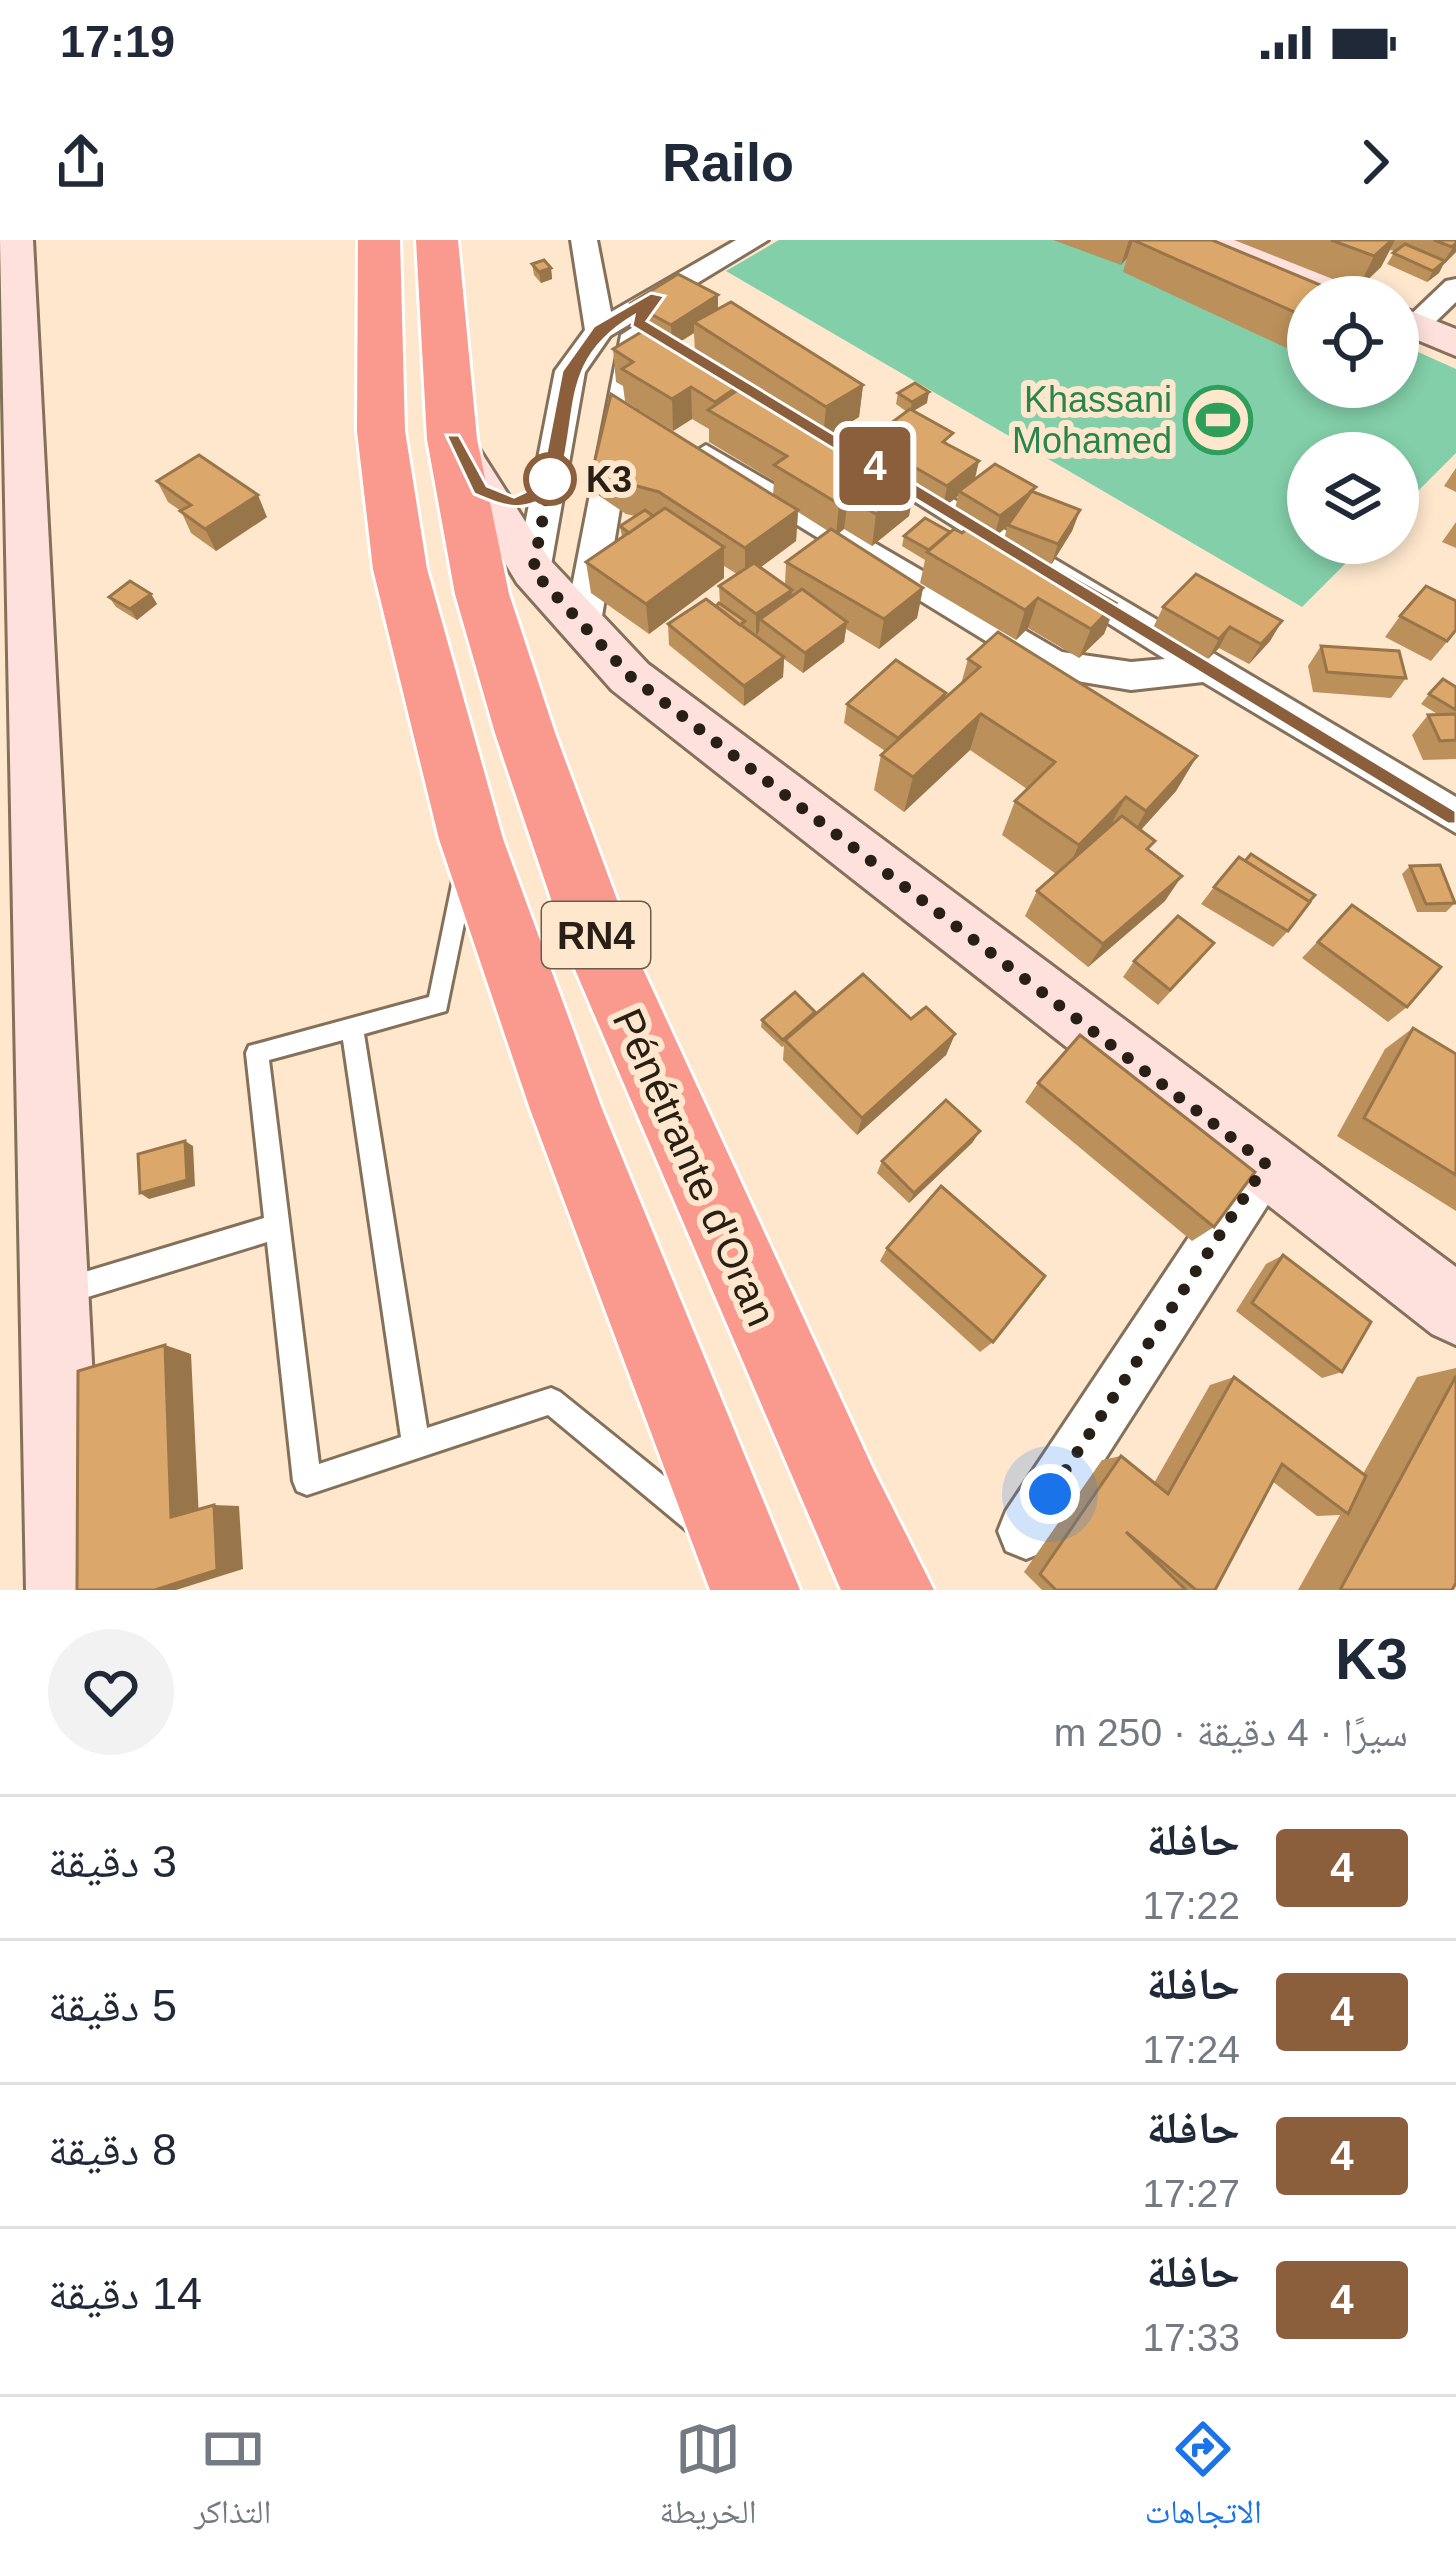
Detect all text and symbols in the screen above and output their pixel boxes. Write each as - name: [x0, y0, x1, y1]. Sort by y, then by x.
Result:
- text: 17:19: [60, 16, 175, 67]
- icon: share: [48, 129, 114, 195]
- icon: forward: [1342, 129, 1408, 195]
- text: Railo: [662, 132, 794, 192]
- map controls: [1287, 276, 1419, 564]
- button: locate: [1287, 276, 1419, 408]
- place label: Khassani Mohamed: [1012, 379, 1172, 461]
- sports icon: Khassani Mohamed: [1183, 385, 1253, 455]
- line badge: 4: [836, 427, 914, 505]
- button: layers: [1287, 432, 1419, 564]
- text: 4: [863, 442, 887, 489]
- marker: K3: [525, 454, 575, 504]
- place label: K3: [586, 459, 632, 500]
- road number: RN4: [542, 902, 650, 968]
- street label: Pénétrante d'Oran: [604, 1001, 786, 1333]
- your location: [1020, 1464, 1080, 1524]
- text: K3: [1335, 1627, 1408, 1691]
- button: heart: [48, 1629, 174, 1755]
- text: سيرًا · 4 دقيقة · 250 m: [1054, 1711, 1408, 1754]
- text: حافلة: [1147, 1814, 1240, 1865]
- text: 3 دقيقة: [48, 1836, 177, 1887]
- text: 4: [1330, 1844, 1354, 1891]
- text: 17:22: [1142, 1884, 1240, 1927]
- text: حافلة: [1147, 1958, 1240, 2009]
- text: 5 دقيقة: [48, 1980, 177, 2031]
- text: 4: [1330, 1988, 1354, 2035]
- text: 17:24: [1142, 2028, 1240, 2071]
- text: حافلة: [1147, 2102, 1240, 2153]
- text: 8 دقيقة: [48, 2124, 177, 2175]
- text: 4: [1330, 2132, 1354, 2179]
- text: 17:27: [1142, 2172, 1240, 2215]
- text: حافلة: [1147, 2246, 1240, 2297]
- text: 14 دقيقة: [48, 2268, 202, 2319]
- text: 4: [1330, 2276, 1354, 2323]
- text: 17:33: [1142, 2316, 1240, 2359]
- tab: التذاكر: [194, 2416, 271, 2544]
- tab: الخريطة: [659, 2416, 757, 2544]
- tab: الاتجاهات: [1145, 2416, 1262, 2544]

